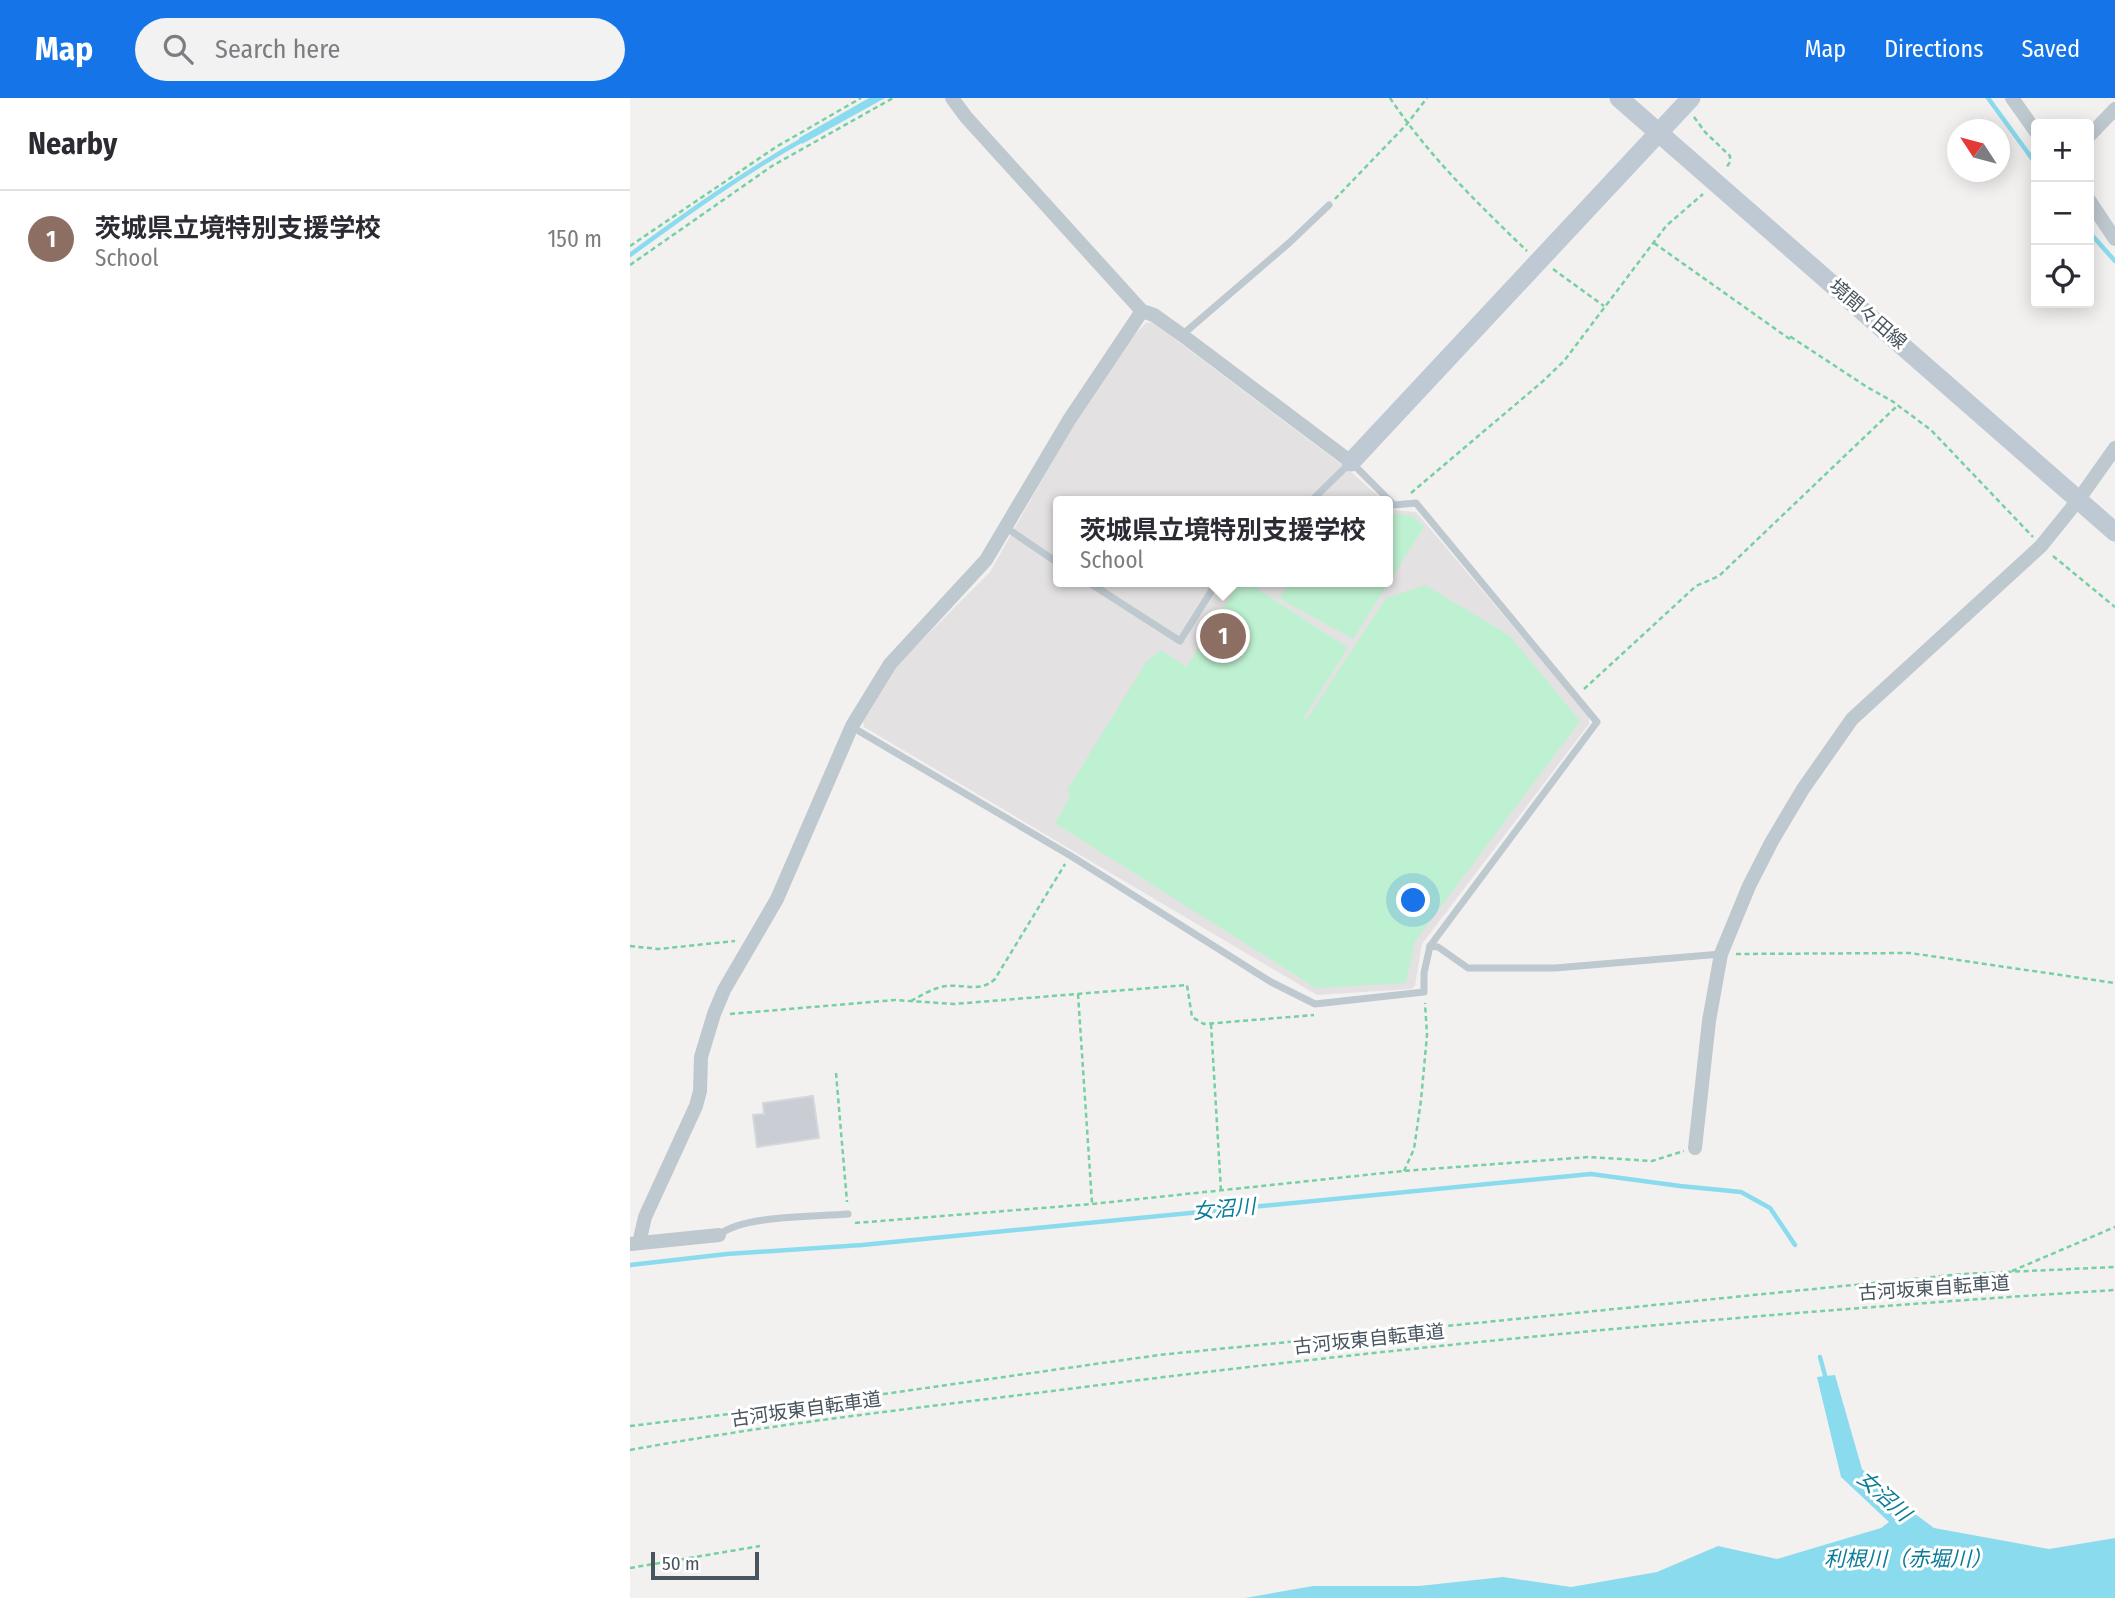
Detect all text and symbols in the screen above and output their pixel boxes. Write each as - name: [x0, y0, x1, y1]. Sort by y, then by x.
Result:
- search box: [135, 18, 625, 81]
- text: Map: [35, 29, 93, 69]
- icon: search: [159, 30, 197, 68]
- text: Search here: [215, 34, 340, 65]
- text: Map: [1805, 35, 1846, 63]
- text: Directions: [1884, 35, 1983, 63]
- text: Saved: [2021, 35, 2080, 63]
- north arrow: [1947, 119, 2010, 182]
- map controls: [2031, 119, 2094, 308]
- button: +: [2031, 119, 2094, 182]
- text: Nearby: [28, 126, 117, 162]
- button: −: [2031, 182, 2094, 245]
- text: 茨城県立境特別支援学校: [95, 213, 381, 244]
- text: 1: [46, 225, 56, 253]
- text: 150 m: [547, 225, 602, 253]
- text: School: [95, 244, 159, 272]
- button: locate: [2031, 245, 2094, 308]
- street label: 境間々田線: [1825, 274, 1911, 354]
- popup: [1053, 496, 1393, 587]
- text: 茨城県立境特別支援学校: [1080, 515, 1366, 546]
- text: School: [1080, 546, 1144, 574]
- pin: 1: [1200, 610, 1246, 662]
- your location: [1396, 883, 1430, 917]
- water label: 女沼川: [1191, 1193, 1259, 1225]
- street label: 古河坂東自転車道: [1857, 1271, 2011, 1305]
- street label: 古河坂東自転車道: [1292, 1320, 1446, 1358]
- street label: 古河坂東自転車道: [729, 1387, 883, 1431]
- water label: 女沼川: [1852, 1465, 1918, 1528]
- water label: 利根川（赤堀川）: [1824, 1546, 1992, 1572]
- scale bar: [651, 1549, 760, 1581]
- text: 50 m: [662, 1552, 700, 1575]

